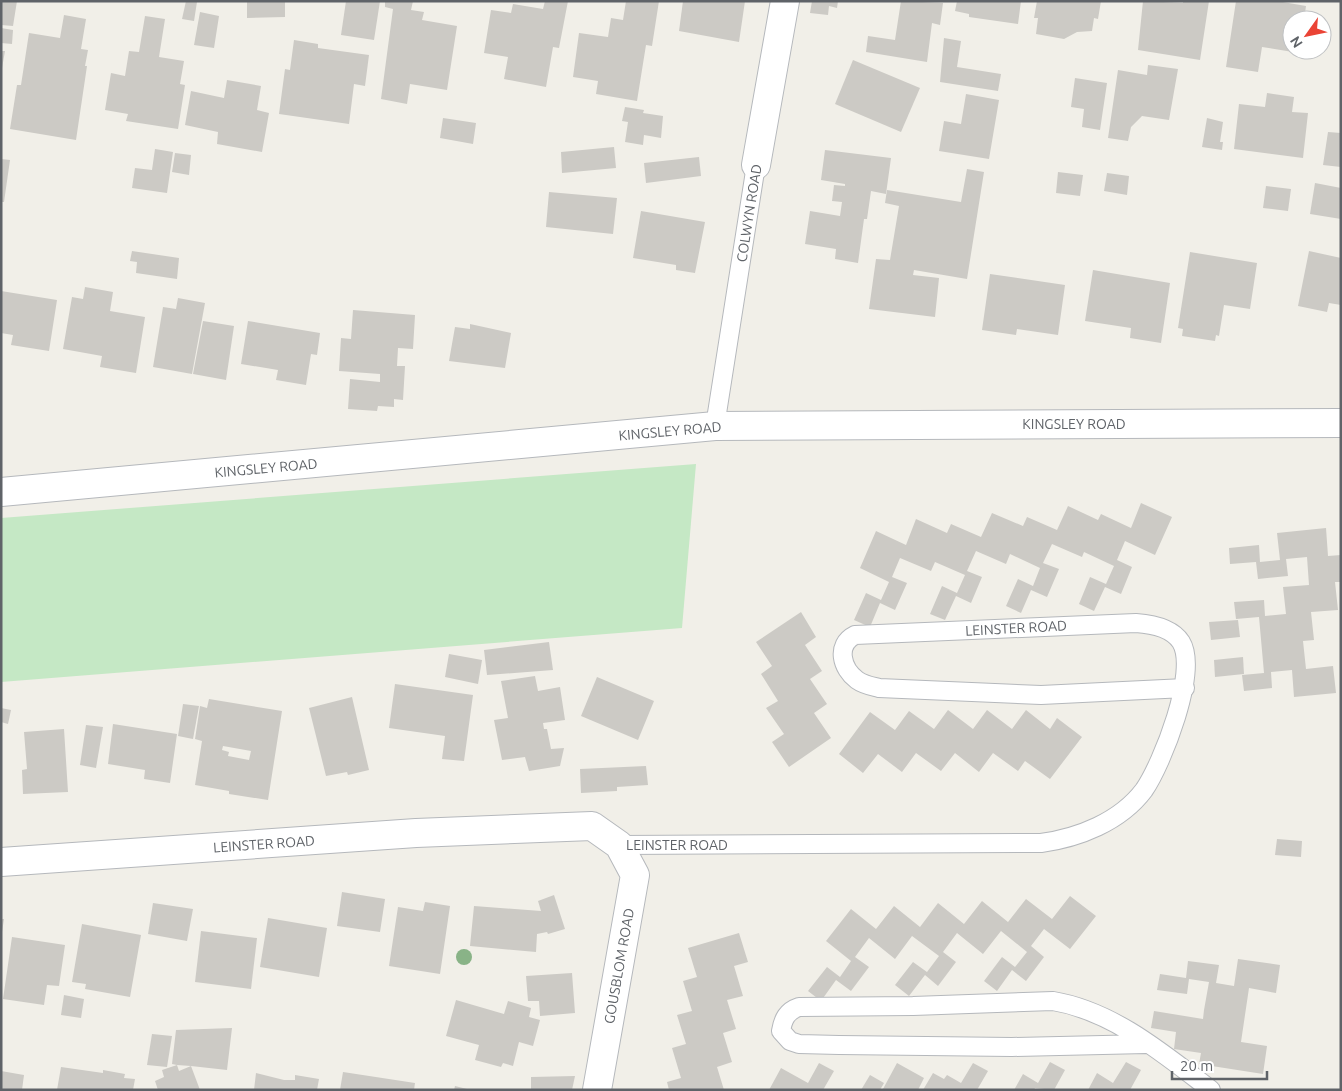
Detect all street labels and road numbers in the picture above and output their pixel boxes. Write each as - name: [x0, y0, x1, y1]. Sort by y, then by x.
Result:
- street label: COLWYN ROAD: [733, 163, 765, 263]
- street label: KINGSLEY ROAD: [1022, 416, 1126, 432]
- street label: KINGSLEY ROAD: [618, 419, 722, 443]
- street label: KINGSLEY ROAD: [214, 456, 318, 480]
- street label: LEINSTER ROAD: [965, 617, 1067, 639]
- street label: LEINSTER ROAD: [213, 832, 315, 856]
- street label: LEINSTER ROAD: [626, 837, 728, 853]
- street label: GOUSBLOM ROAD: [601, 907, 637, 1025]

